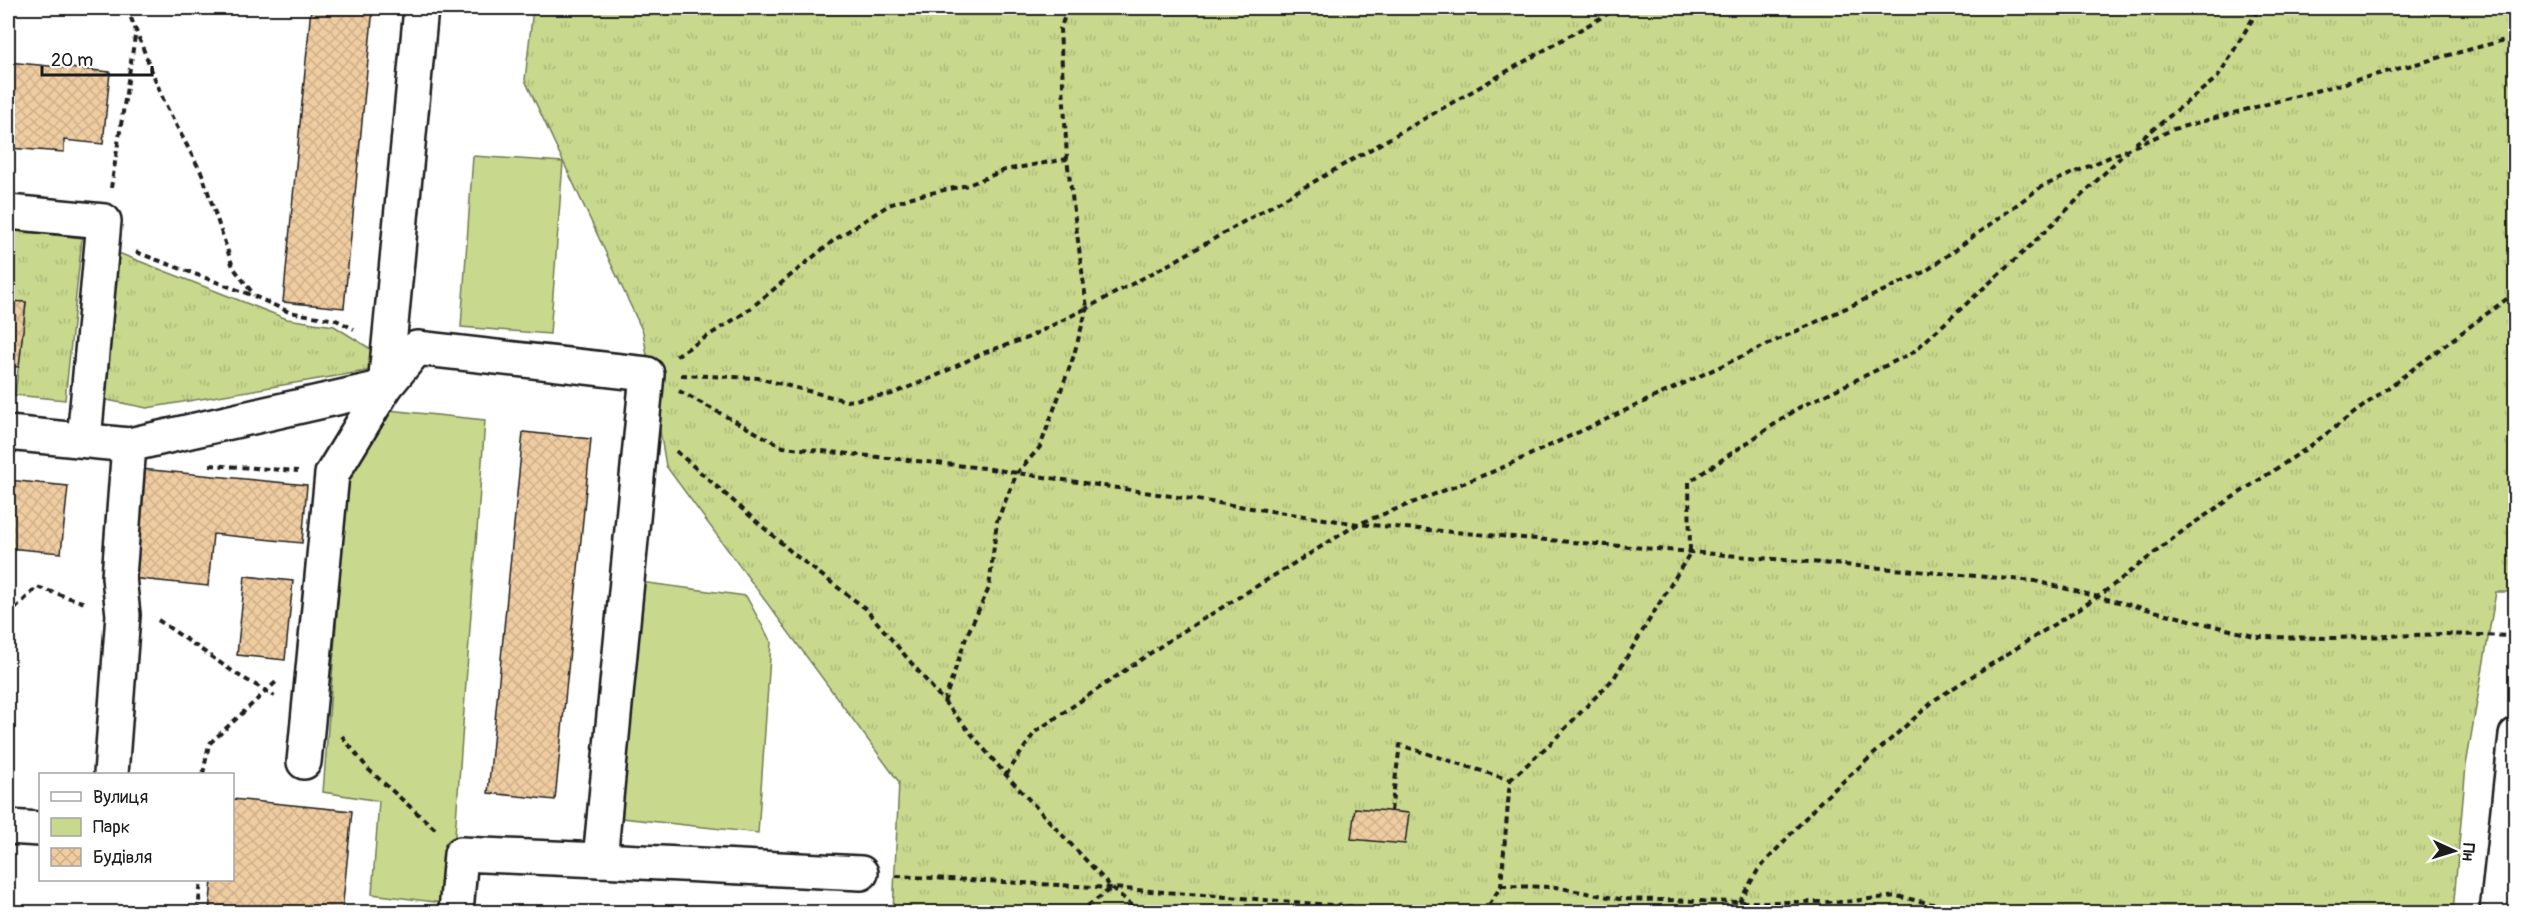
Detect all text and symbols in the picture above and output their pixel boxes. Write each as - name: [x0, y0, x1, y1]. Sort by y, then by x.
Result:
- scale bar: [42, 39, 152, 77]
- text: 20 m: [51, 49, 93, 72]
- legend: [39, 773, 234, 881]
- text: Вулиця: [93, 786, 148, 809]
- text: Парк: [93, 816, 130, 839]
- north arrow: [2424, 821, 2484, 881]
- text: Пн: [2457, 843, 2479, 861]
- text: Будівля: [93, 846, 152, 869]

